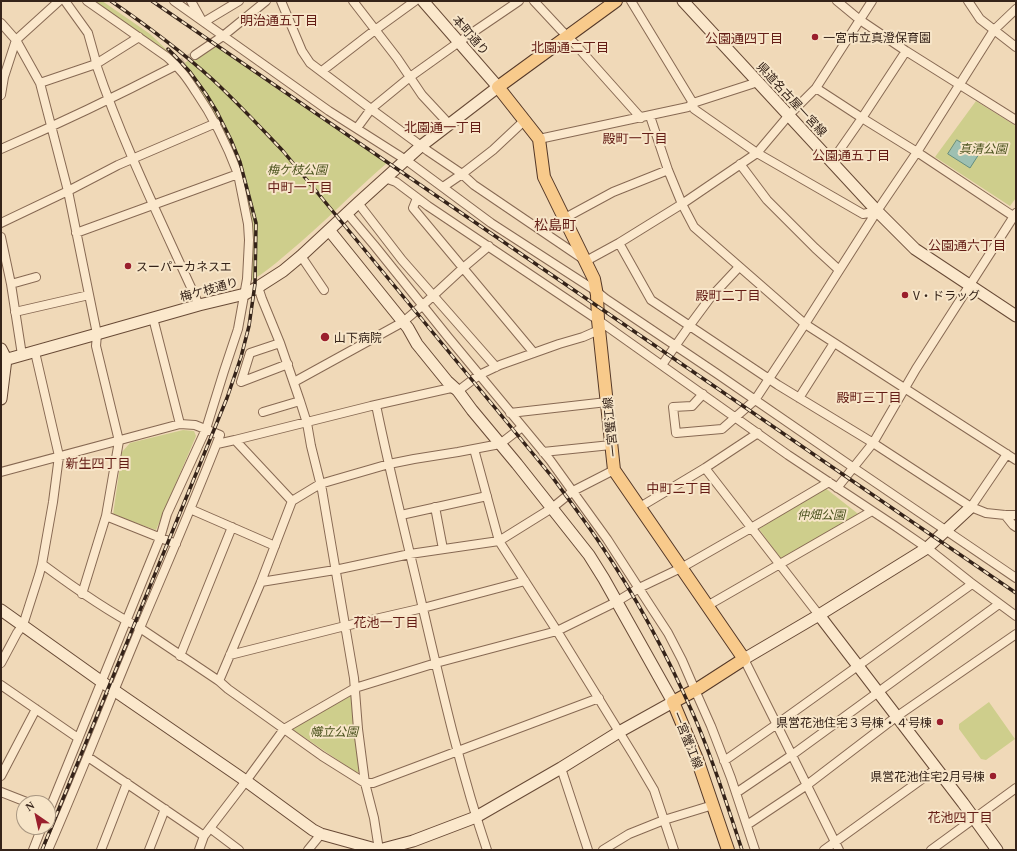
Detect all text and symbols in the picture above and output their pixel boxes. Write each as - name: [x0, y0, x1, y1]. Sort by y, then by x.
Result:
- district label: 明治通五丁目: [240, 12, 318, 28]
- street label: 本町通り: [450, 12, 492, 58]
- district label: 公園通四丁目: [705, 30, 783, 46]
- place label: 一宮市立真澄保育園: [823, 30, 931, 44]
- marker: 一宮市立真澄保育園: [810, 32, 820, 42]
- district label: 北園通二丁目: [531, 39, 609, 55]
- street label: 県道名古屋一宮線: [754, 59, 830, 139]
- district label: 北園通一丁目: [404, 119, 482, 135]
- district label: 殿町一丁目: [603, 130, 667, 146]
- park label: 真清公園: [959, 141, 1007, 155]
- district label: 公園通五丁目: [812, 147, 890, 163]
- park label: 梅ケ枝公園: [267, 162, 327, 176]
- district label: 中町一丁目: [268, 179, 332, 195]
- district label: 松島町: [534, 217, 576, 233]
- district label: 公園通六丁目: [928, 237, 1006, 253]
- place label: スーパーカネスエ: [136, 259, 232, 273]
- marker: スーパーカネスエ: [123, 261, 133, 271]
- street label: 梅ケ枝通り: [178, 274, 240, 304]
- district label: 殿町二丁目: [696, 287, 760, 303]
- place label: V・ドラッグ: [913, 288, 980, 302]
- marker: V・ドラッグ: [900, 290, 910, 300]
- place label: 山下病院: [334, 330, 382, 344]
- marker: 山下病院: [319, 331, 331, 343]
- district label: 殿町三丁目: [837, 389, 901, 405]
- street label: 一宮蟹江線: [600, 396, 620, 458]
- district label: 新生四丁目: [66, 455, 130, 471]
- district label: 中町二丁目: [647, 480, 711, 496]
- park label: 仲畑公園: [797, 507, 845, 521]
- district label: 花池一丁目: [354, 614, 418, 630]
- street label: 一宮蟹江線: [670, 709, 706, 771]
- place label: 県営花池住宅３号棟・４号棟: [776, 715, 932, 729]
- marker: 県営花池住宅３号棟・４号棟: [935, 717, 945, 727]
- park label: 幟立公園: [310, 724, 358, 738]
- place label: 県営花池住宅2月号棟: [870, 769, 985, 783]
- marker: 県営花池住宅2月号棟: [988, 771, 998, 781]
- north arrow: [16, 795, 56, 835]
- text: N: [23, 799, 36, 813]
- district label: 花池四丁目: [928, 809, 992, 825]

